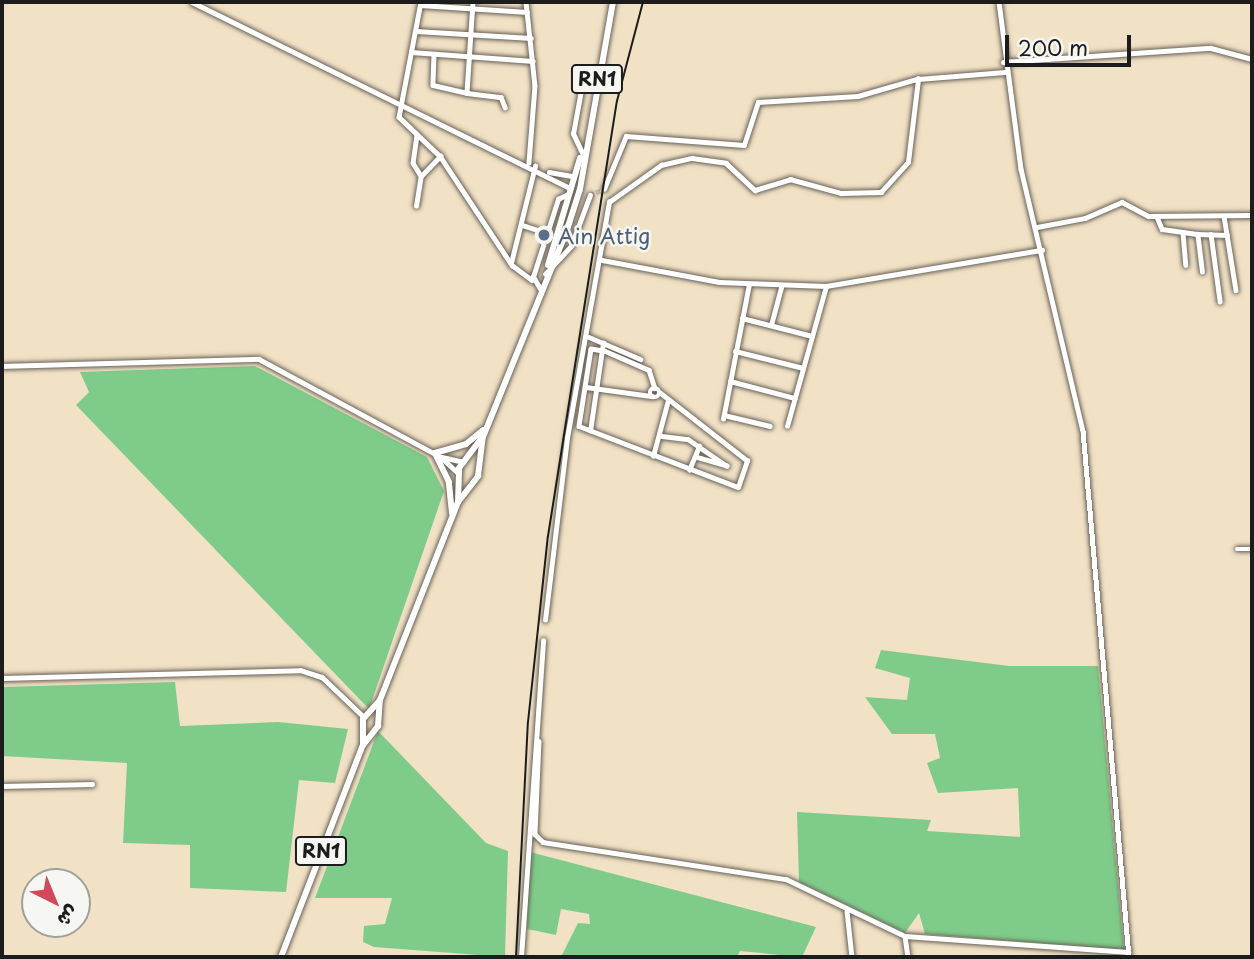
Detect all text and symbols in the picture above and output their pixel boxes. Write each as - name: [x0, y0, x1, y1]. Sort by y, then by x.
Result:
- scale bar: [1009, 21, 1135, 65]
- text: 200 m: [1018, 31, 1088, 63]
- road number: RN1: [571, 64, 623, 94]
- place label: Ain Attig: [558, 222, 650, 248]
- marker: Ain Attig: [536, 227, 552, 243]
- road number: RN1: [295, 836, 347, 866]
- north arrow: [21, 868, 91, 938]
- text: ش: [52, 900, 86, 934]

